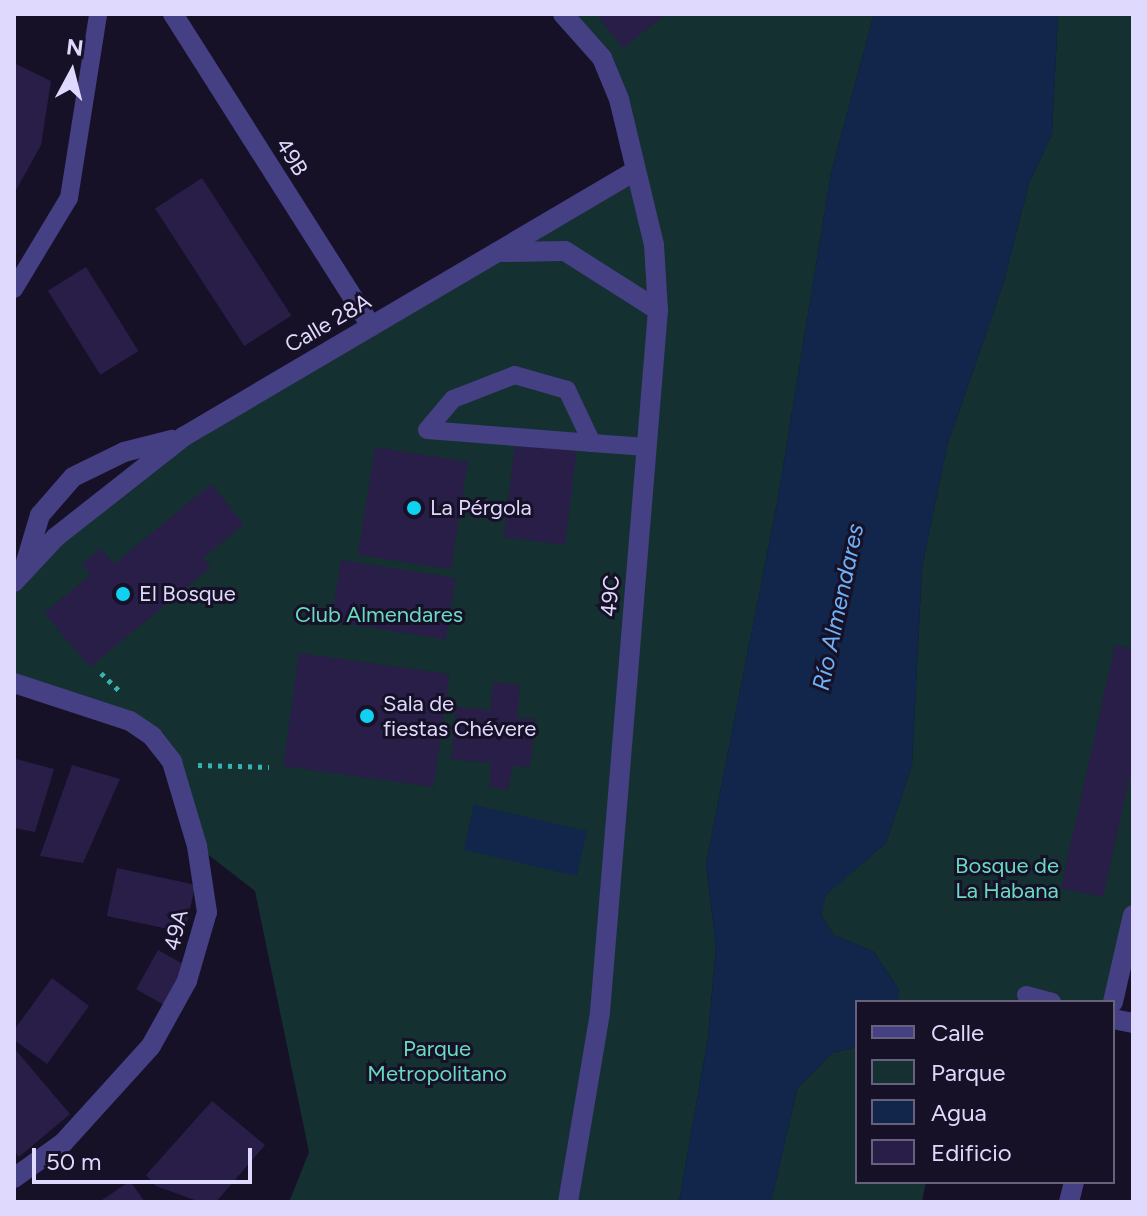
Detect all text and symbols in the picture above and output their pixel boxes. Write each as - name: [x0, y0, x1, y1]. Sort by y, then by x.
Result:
- north arrow: [32, 32, 112, 112]
- text: N: [65, 33, 85, 62]
- street label: 49B: [270, 133, 314, 181]
- street label: Calle 28A: [280, 288, 376, 358]
- place label: La Pérgola: [430, 495, 532, 521]
- marker: La Pérgola: [405, 499, 423, 517]
- water label: Río Almendares: [806, 521, 870, 693]
- street label: 49C: [595, 574, 625, 618]
- place label: El Bosque: [139, 581, 236, 607]
- marker: El Bosque: [114, 585, 132, 603]
- park label: Club Almendares: [295, 602, 463, 628]
- place label: Sala de fiestas Chévere: [383, 690, 536, 742]
- marker: Sala de fiestas Chévere: [358, 707, 376, 725]
- park label: Bosque de La Habana: [955, 852, 1059, 904]
- street label: 49A: [159, 907, 193, 953]
- legend: [855, 1000, 1115, 1184]
- text: Calle: [931, 1018, 984, 1047]
- park label: Parque Metropolitano: [367, 1035, 507, 1086]
- text: Parque: [931, 1058, 1005, 1087]
- text: Agua: [931, 1098, 987, 1127]
- scale bar: [36, 1132, 256, 1182]
- text: Edificio: [931, 1138, 1012, 1167]
- text: 50 m: [46, 1147, 102, 1176]

